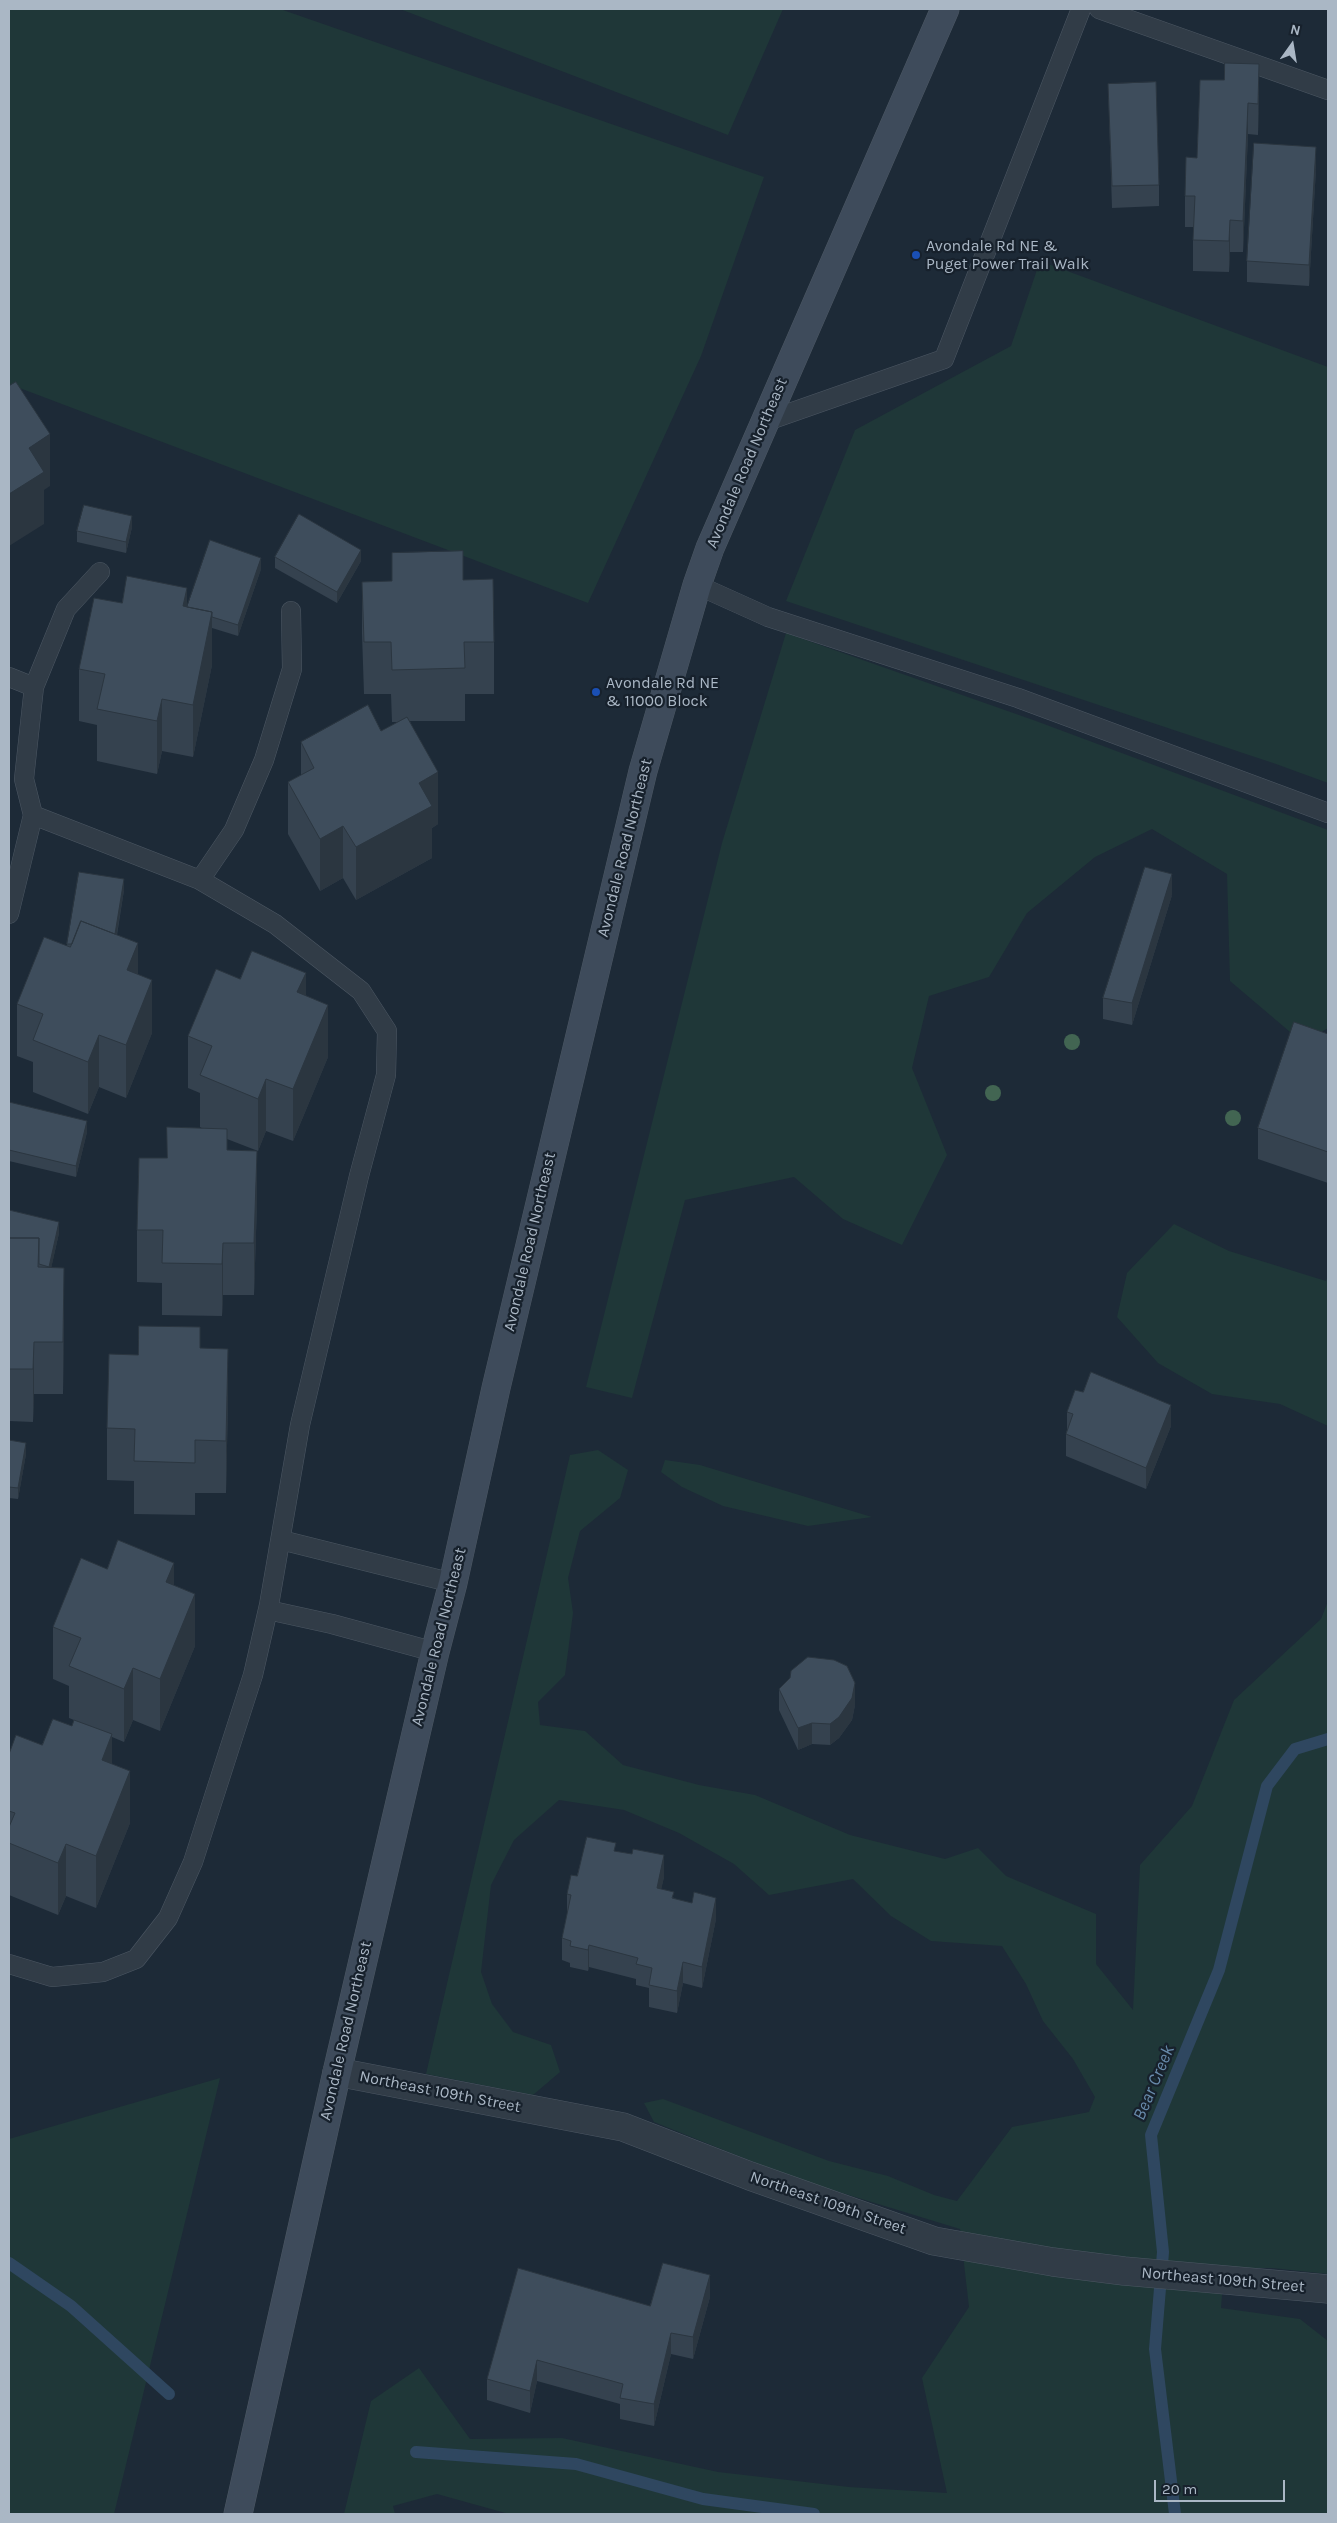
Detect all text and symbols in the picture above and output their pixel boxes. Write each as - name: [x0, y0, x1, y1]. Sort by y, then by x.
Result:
- north arrow: [1267, 20, 1317, 70]
- text: N: [1289, 20, 1302, 39]
- place label: Avondale Rd NE & Puget Power Trail Walk: [926, 236, 1089, 274]
- marker: Avondale Rd NE & Puget Power Trail Walk: [910, 249, 922, 261]
- street label: Avondale Road Northeast: [702, 375, 792, 551]
- place label: Avondale Rd NE & 11000 Block: [606, 673, 719, 711]
- marker: Avondale Rd NE & 11000 Block: [590, 686, 602, 698]
- street label: Avondale Road Northeast: [594, 757, 656, 939]
- street label: Avondale Road Northeast: [500, 1151, 560, 1333]
- street label: Avondale Road Northeast: [408, 1546, 470, 1728]
- street label: Avondale Road Northeast: [316, 1940, 376, 2122]
- water label: Bear Creek: [1129, 2042, 1179, 2124]
- street label: Northeast 109th Street: [358, 2067, 522, 2117]
- street label: Northeast 109th Street: [747, 2167, 909, 2239]
- street label: Northeast 109th Street: [1141, 2263, 1305, 2297]
- scale bar: [1157, 2470, 1288, 2502]
- text: 20 m: [1162, 2480, 1197, 2498]

